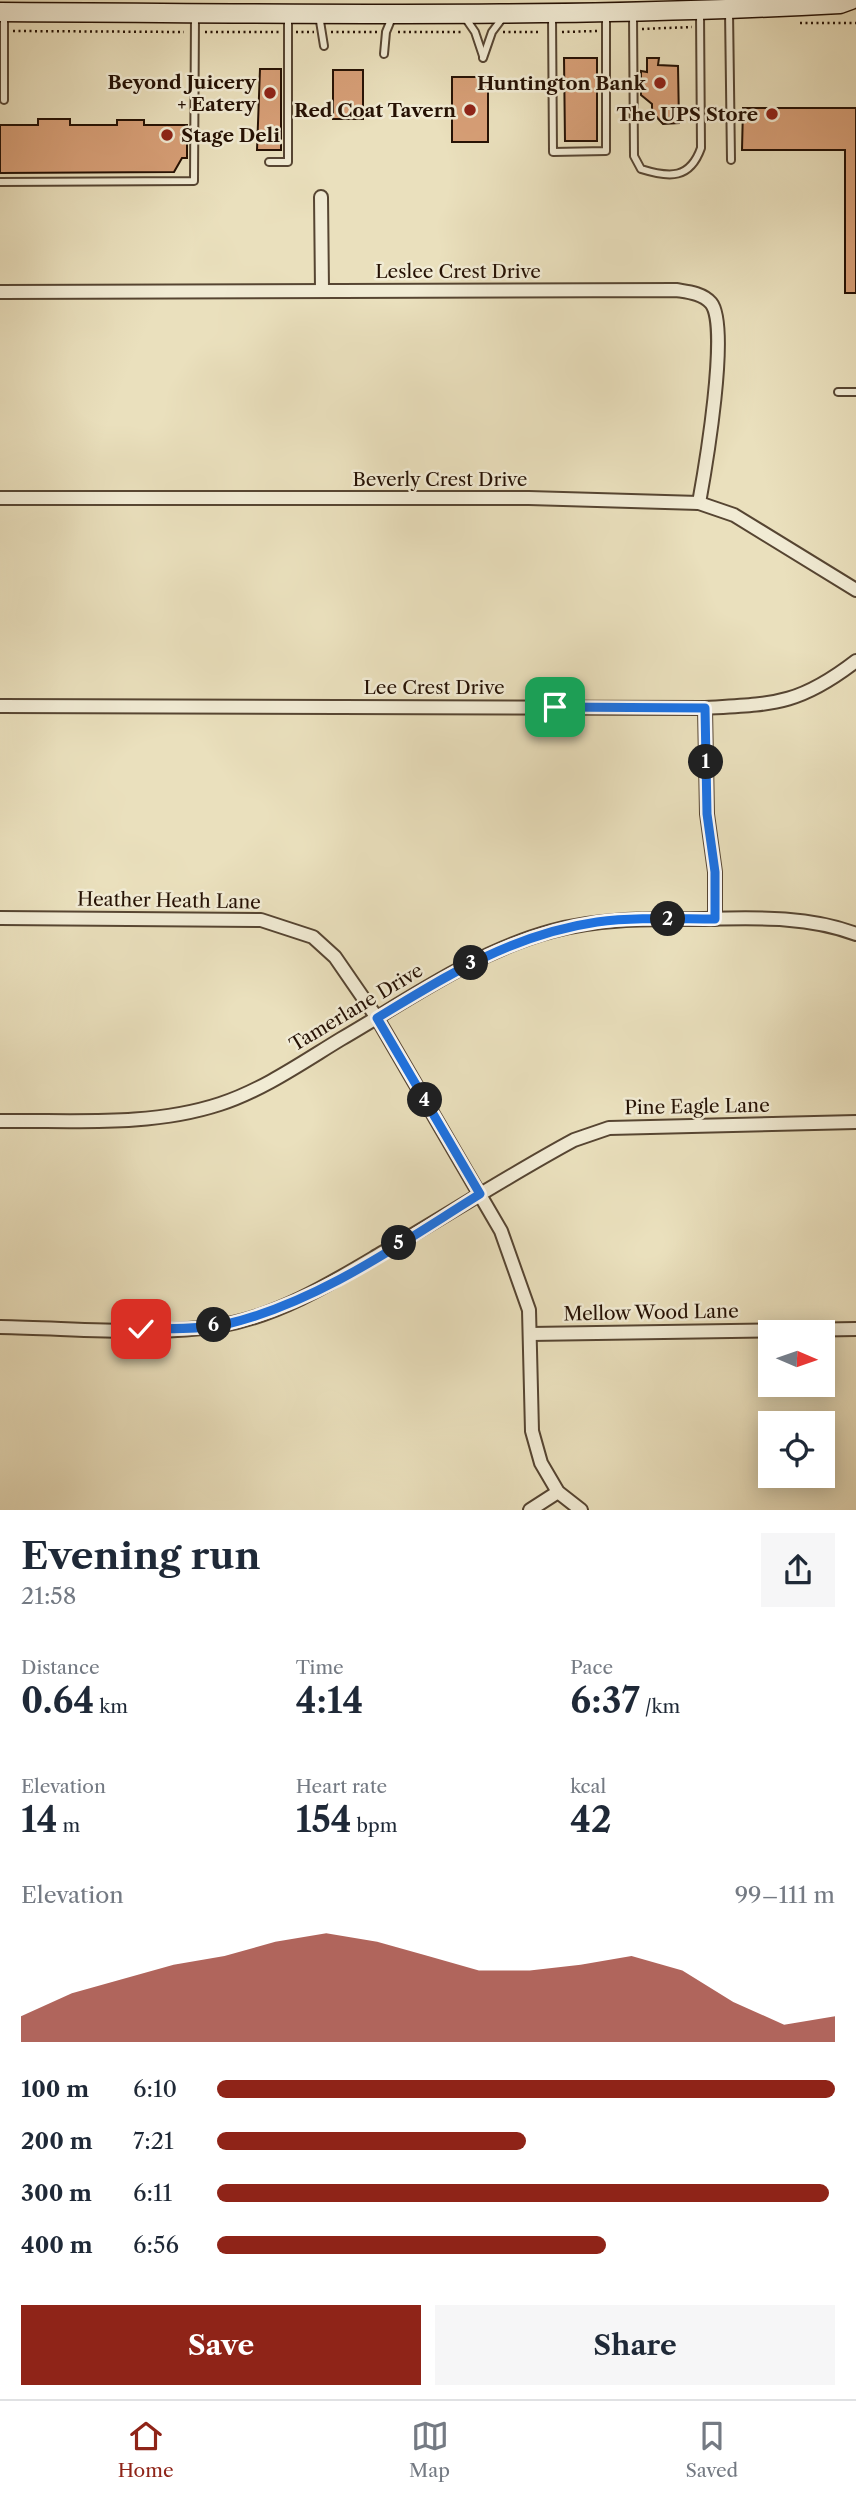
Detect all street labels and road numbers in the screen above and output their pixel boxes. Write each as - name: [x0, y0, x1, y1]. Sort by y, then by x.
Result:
- street label: Leslee Crest Drive: [375, 260, 541, 283]
- street label: Beverly Crest Drive: [353, 468, 527, 491]
- street label: Lee Crest Drive: [363, 676, 505, 699]
- street label: Heather Heath Lane: [77, 887, 261, 914]
- street label: Tamerlane Drive: [285, 959, 427, 1056]
- street label: Pine Eagle Lane: [624, 1094, 770, 1119]
- street label: Mellow Wood Lane: [563, 1299, 739, 1326]

